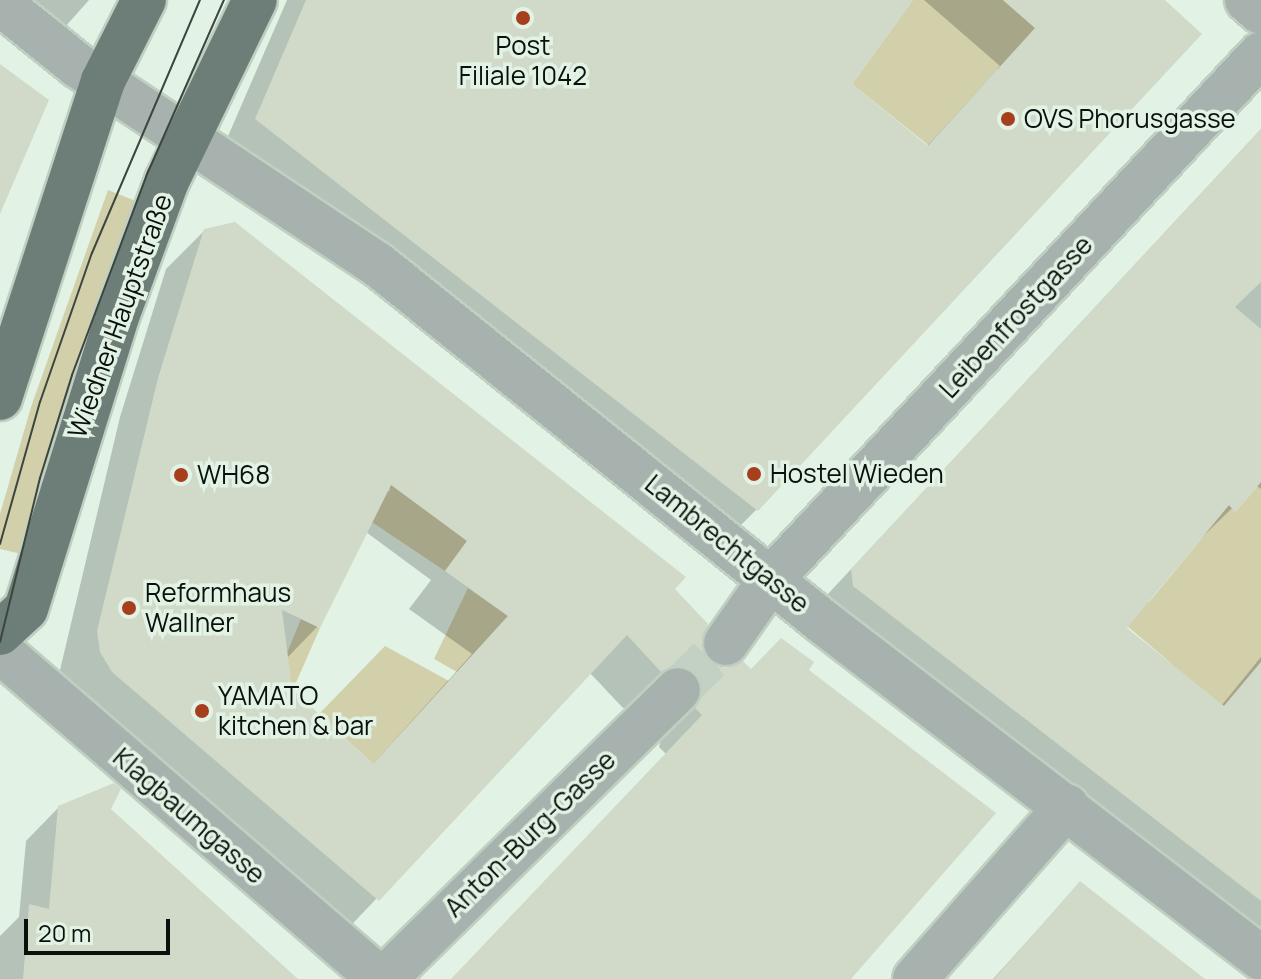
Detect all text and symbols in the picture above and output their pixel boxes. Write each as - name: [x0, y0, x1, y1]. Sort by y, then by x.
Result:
- marker: Post Filiale 1042: [514, 9, 532, 27]
- place label: Post Filiale 1042: [459, 30, 587, 92]
- place label: OVS Phorusgasse: [1024, 103, 1236, 135]
- marker: OVS Phorusgasse: [999, 110, 1017, 128]
- street label: Wiedner Hauptstraße: [61, 190, 179, 442]
- street label: Leibenfrostgasse: [933, 230, 1099, 404]
- place label: Hostel Wieden: [770, 458, 944, 490]
- place label: WH68: [197, 459, 270, 491]
- marker: Hostel Wieden: [745, 465, 763, 483]
- marker: WH68: [172, 466, 190, 484]
- street label: Lambrechtgasse: [639, 468, 815, 620]
- place label: Reformhaus Wallner: [145, 577, 291, 638]
- marker: Reformhaus Wallner: [120, 599, 138, 617]
- place label: YAMATO kitchen & bar: [218, 680, 373, 742]
- marker: YAMATO kitchen & bar: [193, 702, 211, 720]
- street label: Klagbaumgasse: [107, 742, 271, 890]
- street label: Anton-Burg-Gasse: [438, 745, 622, 923]
- scale bar: [28, 903, 174, 953]
- text: 20 m: [38, 916, 91, 949]

